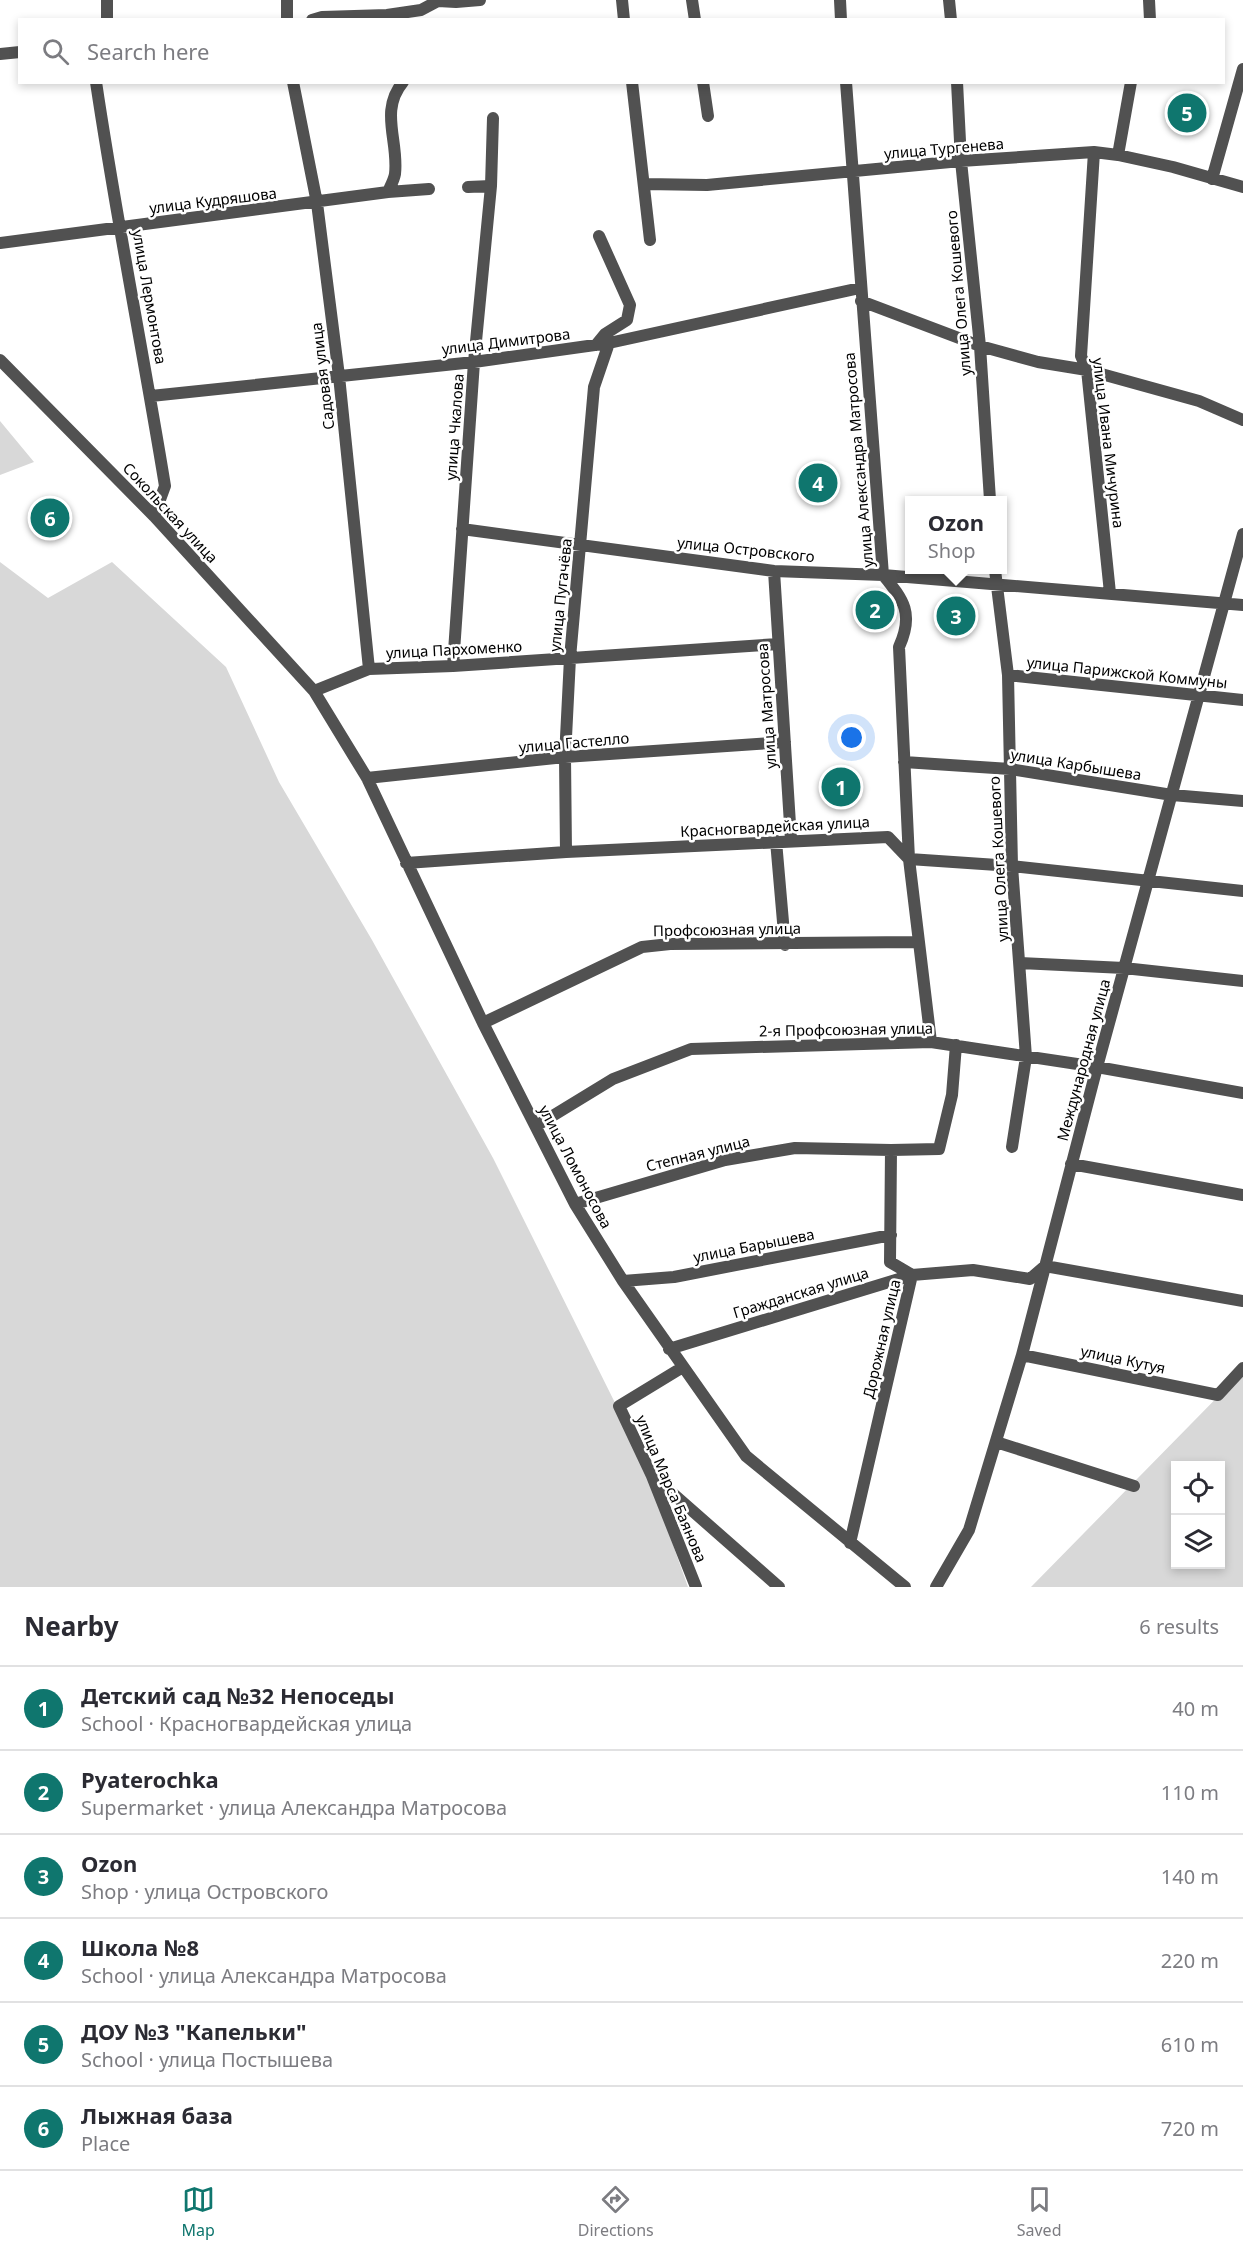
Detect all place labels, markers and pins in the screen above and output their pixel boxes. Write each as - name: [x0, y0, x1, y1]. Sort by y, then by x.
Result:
- pin: 5: [1168, 90, 1206, 136]
- pin: 4: [798, 460, 838, 506]
- pin: 6: [31, 496, 70, 540]
- pin: 2: [856, 588, 894, 632]
- pin: 3: [936, 594, 976, 638]
- pin: 1: [822, 764, 860, 810]

